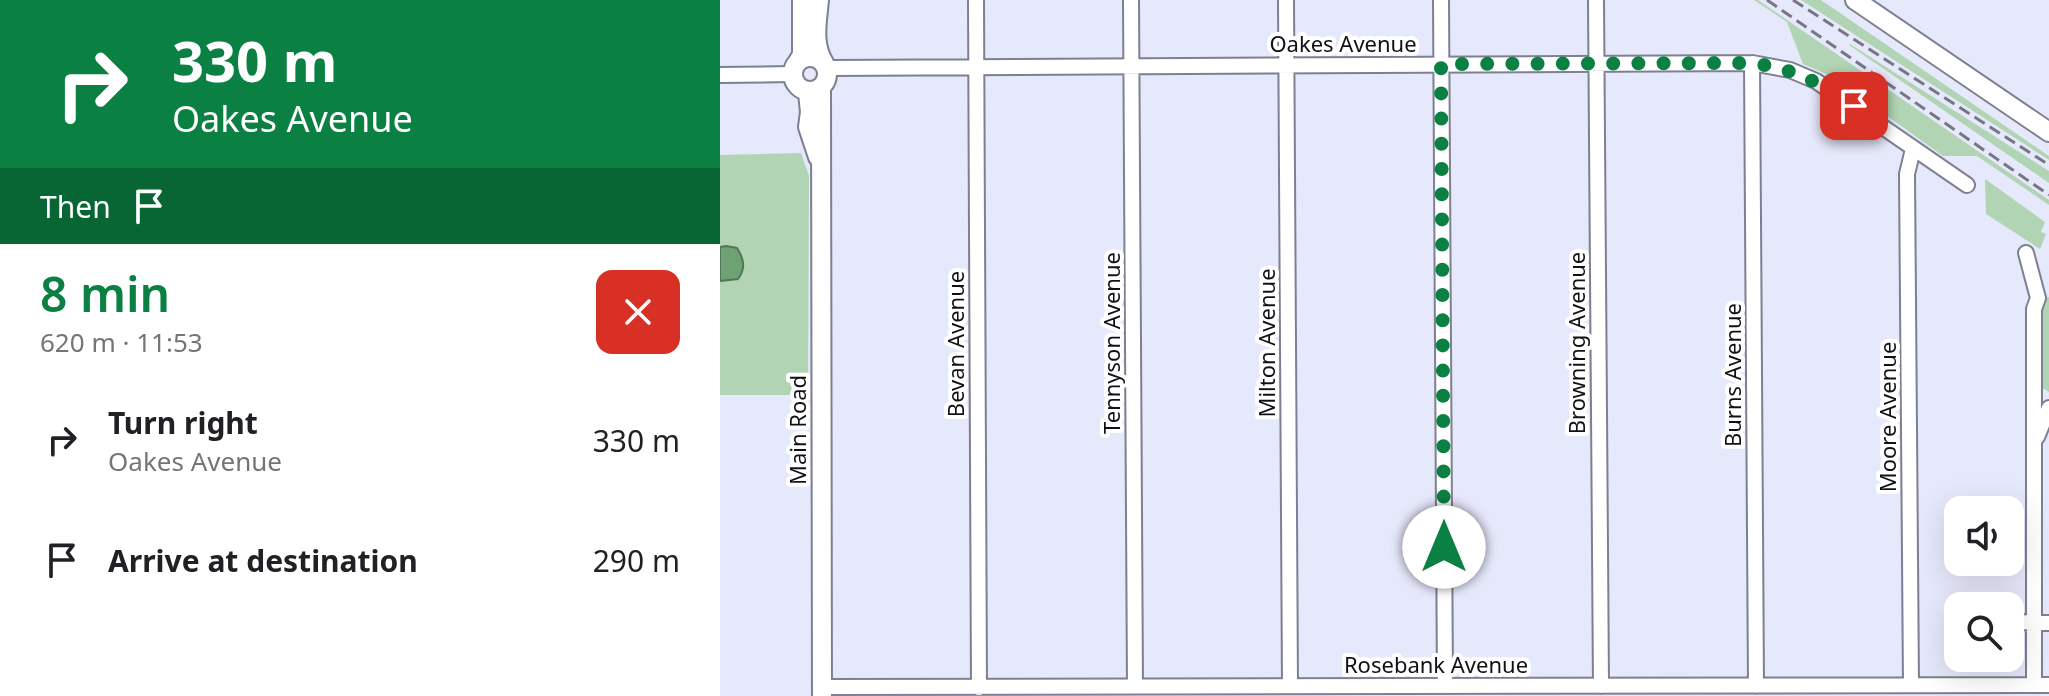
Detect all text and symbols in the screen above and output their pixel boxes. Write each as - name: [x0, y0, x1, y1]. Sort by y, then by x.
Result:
- text: 330 m: [172, 22, 337, 98]
- street label: Oakes Avenue: [1269, 28, 1417, 58]
- icon: right: [40, 32, 144, 136]
- pin: [1820, 72, 1888, 140]
- icon: arrive: [1832, 84, 1876, 128]
- text: Oakes Avenue: [172, 94, 413, 143]
- icon: arrive: [127, 184, 171, 228]
- text: Then: [40, 186, 111, 227]
- street label: Tennyson Avenue: [1096, 252, 1126, 434]
- street label: Browning Avenue: [1561, 252, 1591, 434]
- text: 8 min: [40, 261, 170, 326]
- street label: Milton Avenue: [1251, 268, 1281, 418]
- button: close: [596, 270, 680, 354]
- street label: Bevan Avenue: [940, 271, 970, 417]
- street label: Burns Avenue: [1717, 303, 1747, 447]
- text: 620 m · 11:53: [40, 324, 203, 360]
- street label: Moore Avenue: [1872, 342, 1902, 492]
- street label: Main Road: [782, 375, 812, 485]
- text: Turn right: [108, 402, 258, 443]
- icon: right: [40, 418, 84, 462]
- text: 330 m: [593, 420, 680, 461]
- text: Oakes Avenue: [108, 443, 282, 479]
- map controls: [1944, 496, 2024, 672]
- button: sound: [1944, 496, 2024, 576]
- position arrow: [1402, 505, 1486, 589]
- icon: arrive: [40, 538, 84, 582]
- text: Arrive at destination: [108, 540, 418, 581]
- text: 290 m: [593, 540, 680, 581]
- button: search: [1944, 592, 2024, 672]
- street label: Rosebank Avenue: [1344, 649, 1528, 679]

